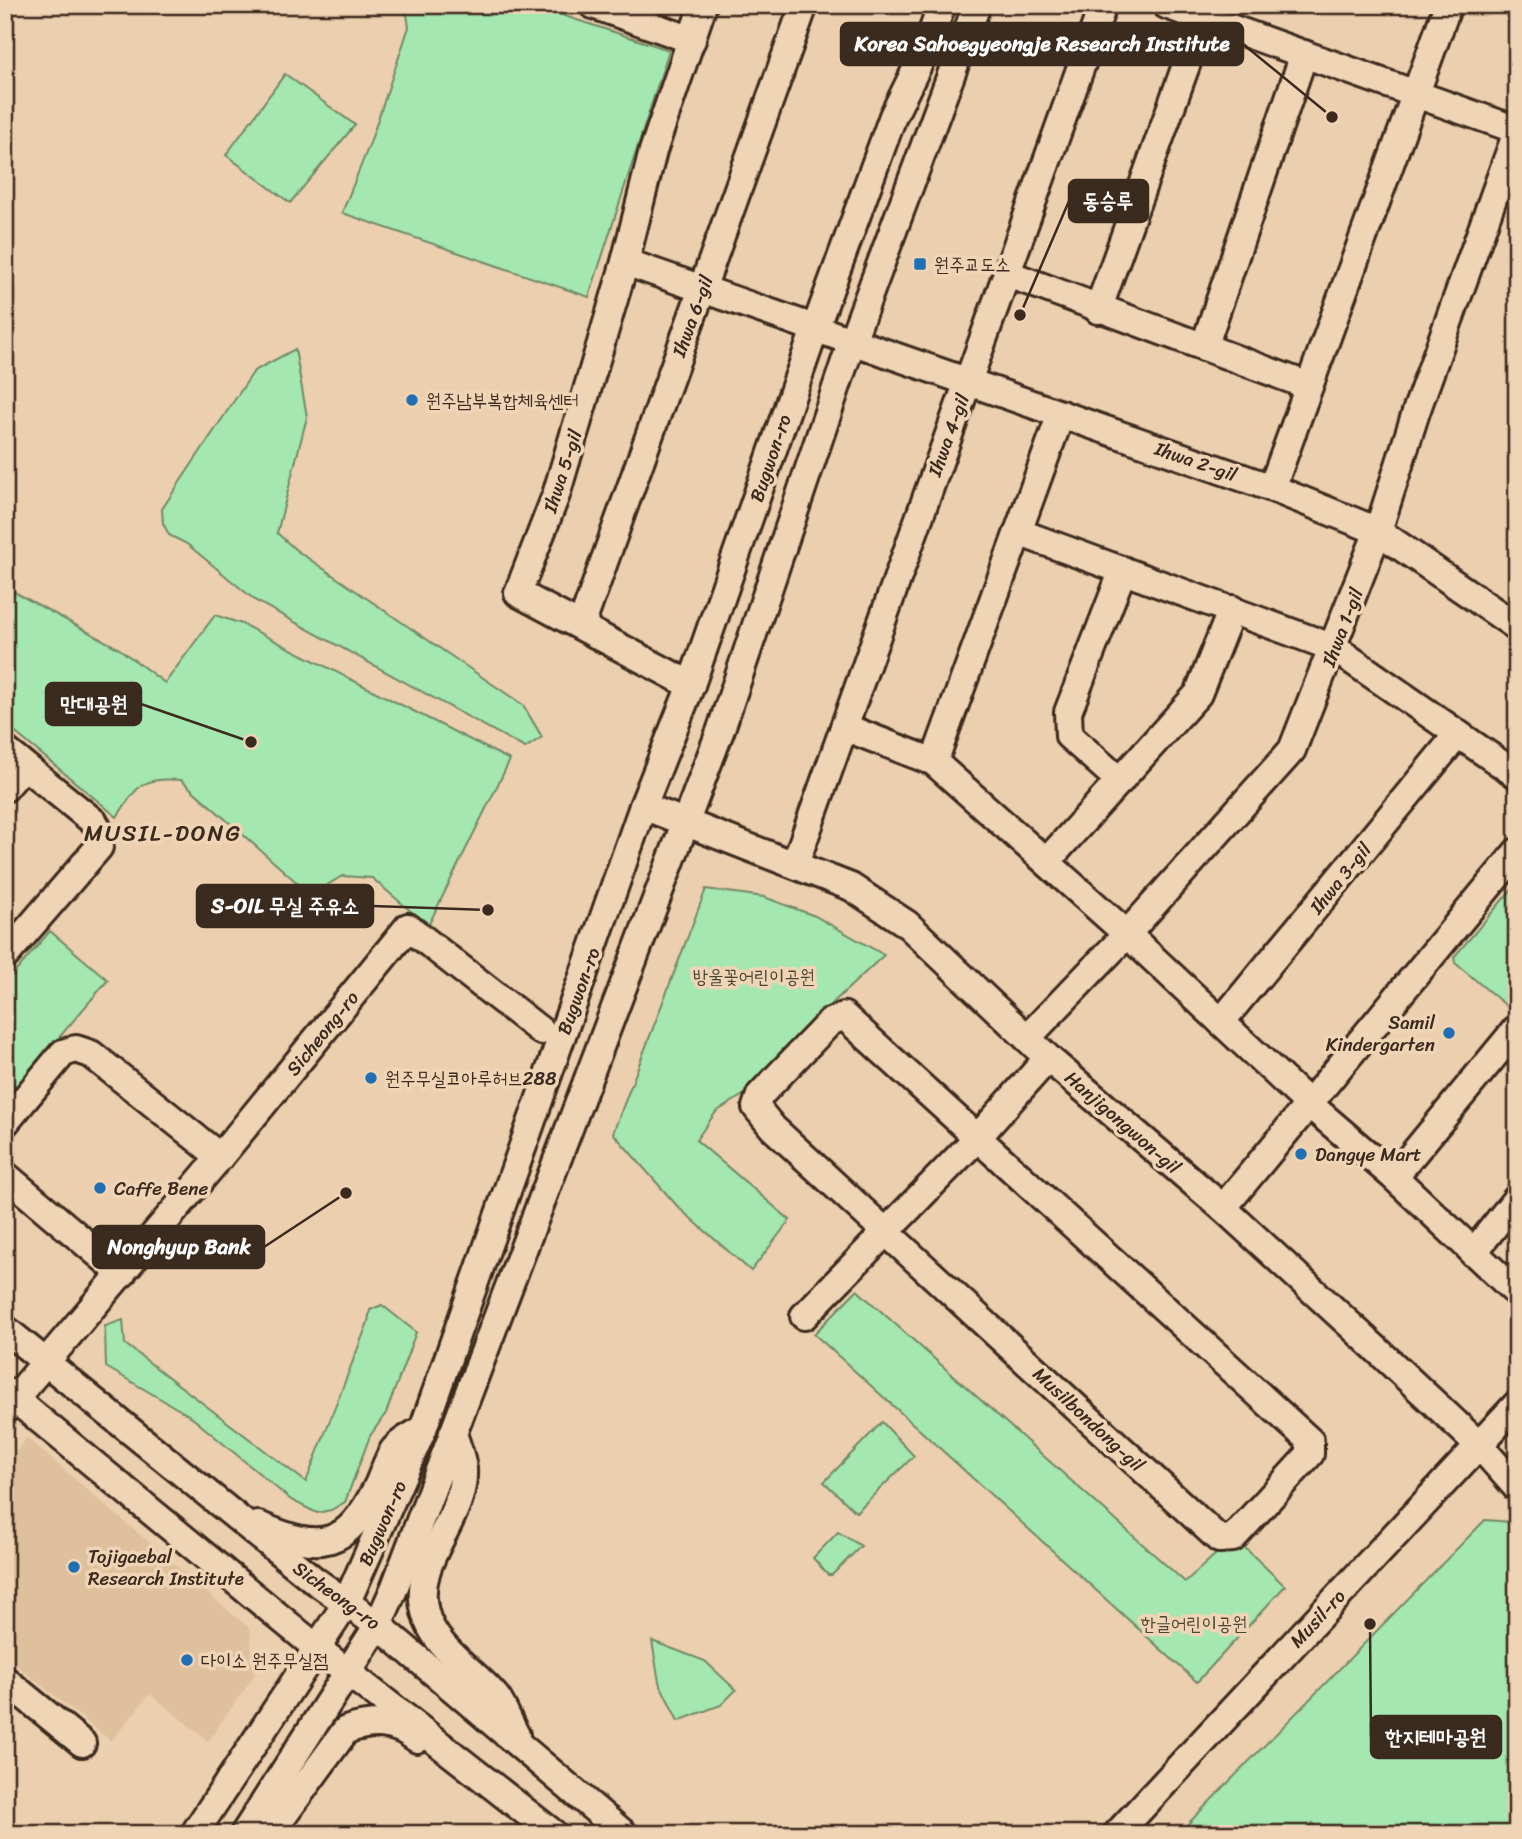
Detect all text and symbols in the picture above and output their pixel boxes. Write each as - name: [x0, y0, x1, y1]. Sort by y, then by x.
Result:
- callout: Korea Sahoegyeongje Research Institute: [841, 23, 1243, 65]
- text: Korea Sahoegyeongje Research Institute: [853, 25, 1230, 63]
- callout: 동승루: [1069, 180, 1148, 222]
- text: 동승루: [1083, 182, 1133, 220]
- place label: 원주교도소: [934, 248, 1010, 281]
- marker: 원주교도소: [912, 256, 928, 272]
- street label: Ihwa 6-gil: [662, 270, 723, 363]
- place label: 원주남부복합체육센터: [426, 384, 579, 417]
- street label: Ihwa 4-gil: [918, 389, 979, 482]
- marker: 원주남부복합체육센터: [404, 392, 420, 408]
- street label: Bugwon-ro: [740, 410, 801, 507]
- street label: Ihwa 5-gil: [533, 425, 592, 518]
- street label: Ihwa 2-gil: [1149, 432, 1242, 491]
- street label: Ihwa 1-gil: [1312, 582, 1373, 672]
- callout: 만대공원: [46, 683, 141, 725]
- text: 만대공원: [60, 685, 128, 723]
- district label: MUSIL-DONG: [84, 813, 242, 854]
- street label: Ihwa 3-gil: [1300, 835, 1380, 922]
- callout: S-OIL 무실 주유소: [197, 885, 373, 927]
- text: S-OIL 무실 주유소: [210, 887, 359, 925]
- street label: Bugwon-ro: [547, 943, 610, 1040]
- park label: 방울꽃어린이공원: [693, 960, 815, 993]
- street label: Sicheong-ro: [277, 983, 368, 1083]
- place label: Samil Kindergarten: [1326, 1006, 1436, 1061]
- marker: Samil Kindergarten: [1441, 1025, 1457, 1041]
- place label: 원주무실코아루허브288: [385, 1062, 557, 1095]
- street label: Hanjigongwon-gil: [1057, 1062, 1189, 1183]
- marker: 원주무실코아루허브288: [363, 1070, 379, 1086]
- place label: Dangye Mart: [1315, 1138, 1421, 1171]
- marker: Dangye Mart: [1293, 1146, 1309, 1162]
- place label: Caffe Bene: [114, 1172, 209, 1205]
- marker: Caffe Bene: [92, 1180, 108, 1196]
- callout: Nonghyup Bank: [93, 1226, 264, 1268]
- text: Nonghyup Bank: [106, 1228, 251, 1266]
- street label: Musilbondong-gil: [1025, 1358, 1153, 1481]
- street label: Bugwon-ro: [349, 1475, 416, 1571]
- place label: Tojigaebal Research Institute: [88, 1540, 244, 1595]
- street label: Sicheong-ro: [286, 1552, 388, 1639]
- marker: Tojigaebal Research Institute: [66, 1559, 82, 1575]
- street label: Musil-ro: [1281, 1581, 1354, 1656]
- park label: 한글어린이공원: [1140, 1607, 1248, 1640]
- place label: 다이소 원주무실점: [201, 1644, 328, 1677]
- marker: 다이소 원주무실점: [179, 1652, 195, 1668]
- callout: 한지테마공원: [1371, 1716, 1501, 1758]
- text: 한지테마공원: [1384, 1718, 1487, 1756]

